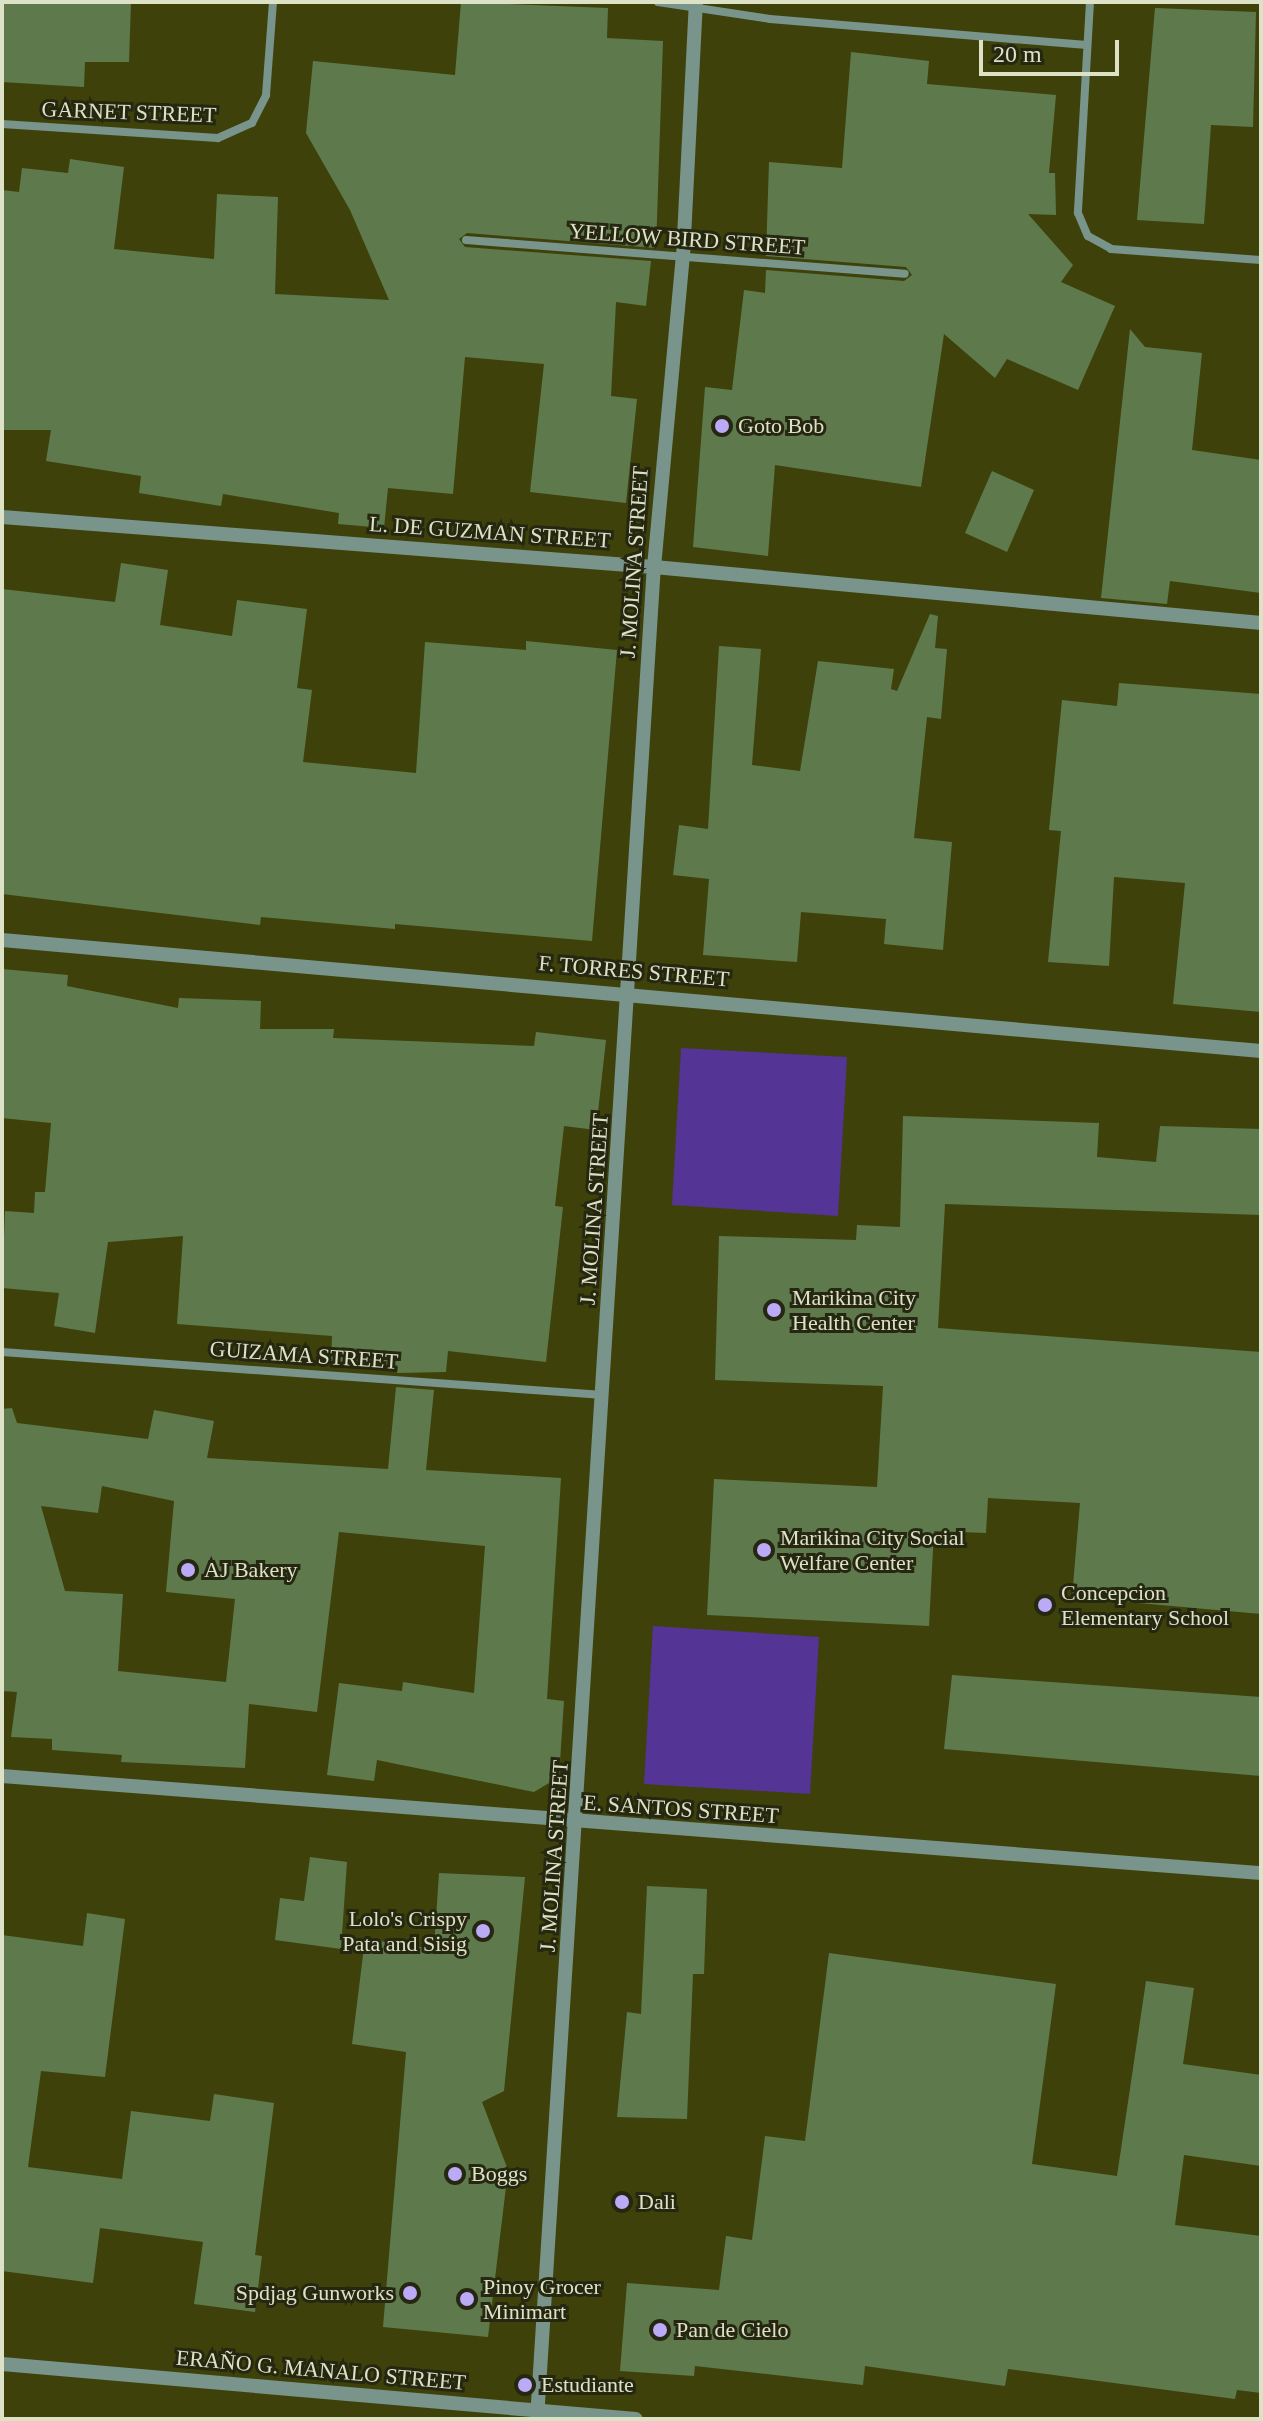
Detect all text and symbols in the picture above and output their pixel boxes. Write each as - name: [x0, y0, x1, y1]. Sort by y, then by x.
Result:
- scale bar: [983, 24, 1123, 74]
- text: 20 m: [993, 41, 1042, 67]
- street label: GARNET STREET: [41, 96, 217, 128]
- street label: YELLOW BIRD STREET: [568, 218, 806, 260]
- place label: Goto Bob: [738, 413, 824, 439]
- marker: Goto Bob: [713, 417, 731, 435]
- street label: J. MOLINA STREET: [614, 464, 654, 660]
- street label: L. DE GUZMAN STREET: [368, 510, 612, 554]
- street label: F. TORRES STREET: [537, 950, 731, 992]
- street label: J. MOLINA STREET: [574, 1111, 614, 1307]
- place label: Marikina City Health Center: [792, 1284, 916, 1336]
- marker: Marikina City Health Center: [763, 1299, 785, 1321]
- street label: GUIZAMA STREET: [208, 1335, 400, 1375]
- place label: Marikina City Social Welfare Center: [780, 1524, 965, 1576]
- marker: Marikina City Social Welfare Center: [755, 1541, 773, 1559]
- place label: AJ Bakery: [204, 1557, 297, 1583]
- marker: AJ Bakery: [179, 1561, 197, 1579]
- place label: Concepcion Elementary School: [1061, 1579, 1229, 1630]
- marker: Concepcion Elementary School: [1036, 1596, 1054, 1614]
- street label: J. MOLINA STREET: [534, 1758, 574, 1954]
- street label: E. SANTOS STREET: [582, 1789, 780, 1829]
- place label: Lolo's Crispy Pata and Sisig: [342, 1905, 467, 1956]
- marker: Lolo's Crispy Pata and Sisig: [474, 1922, 492, 1940]
- place label: Boggs: [471, 2161, 527, 2187]
- marker: Boggs: [446, 2165, 464, 2183]
- place label: Dali: [638, 2189, 676, 2215]
- marker: Dali: [613, 2193, 631, 2211]
- place label: Pinoy Grocer Minimart: [483, 2273, 601, 2324]
- place label: Spdjag Gunworks: [236, 2280, 394, 2306]
- marker: Spdjag Gunworks: [401, 2284, 419, 2302]
- marker: Pinoy Grocer Minimart: [458, 2290, 476, 2308]
- place label: Pan de Cielo: [676, 2317, 788, 2343]
- marker: Pan de Cielo: [651, 2321, 669, 2339]
- street label: ERAÑO G. MANALO STREET: [175, 2344, 467, 2396]
- place label: Estudiante: [541, 2372, 634, 2398]
- marker: Estudiante: [516, 2376, 534, 2394]

